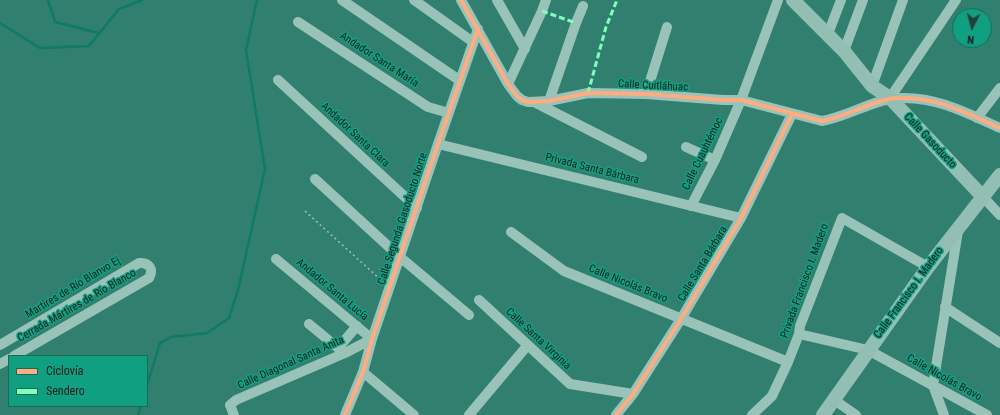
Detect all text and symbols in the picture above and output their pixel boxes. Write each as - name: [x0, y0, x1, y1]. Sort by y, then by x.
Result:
- north arrow: [952, 8, 992, 48]
- street label: Andador Santa María: [337, 30, 421, 90]
- text: N: [967, 33, 975, 46]
- street label: Calle Cuitláhuac: [618, 78, 688, 94]
- street label: Andador Santa Clara: [318, 100, 392, 170]
- street label: Calle Gasoducto: [901, 111, 959, 171]
- street label: Calle Cuauhtémoc: [680, 116, 726, 192]
- street label: Calle Segunda Gasoducto Norte: [375, 151, 431, 287]
- street label: Privada Santa Bárbara: [544, 151, 640, 187]
- street label: Privada Francisco I. Madero: [778, 222, 832, 340]
- street label: Calle Santa Bárbara: [675, 224, 731, 304]
- street label: Calle Francisco I. Madero: [871, 245, 947, 341]
- street label: Martires de Río Blanvo Ej: [23, 254, 123, 322]
- street label: Andador Santa Lucía: [293, 256, 371, 324]
- street label: Calle Nicolás Bravo: [587, 262, 669, 306]
- street label: Cerrada Mártires de Río Blanco: [15, 267, 139, 345]
- street label: Calle Santa Virginia: [503, 305, 573, 373]
- street label: Calle Diagonal Santa Anita: [236, 334, 346, 392]
- street label: Calle Nicolás Bravo: [904, 352, 984, 404]
- legend: [8, 355, 148, 407]
- text: Ciclovía: [46, 364, 84, 378]
- text: Sendero: [46, 384, 85, 398]

